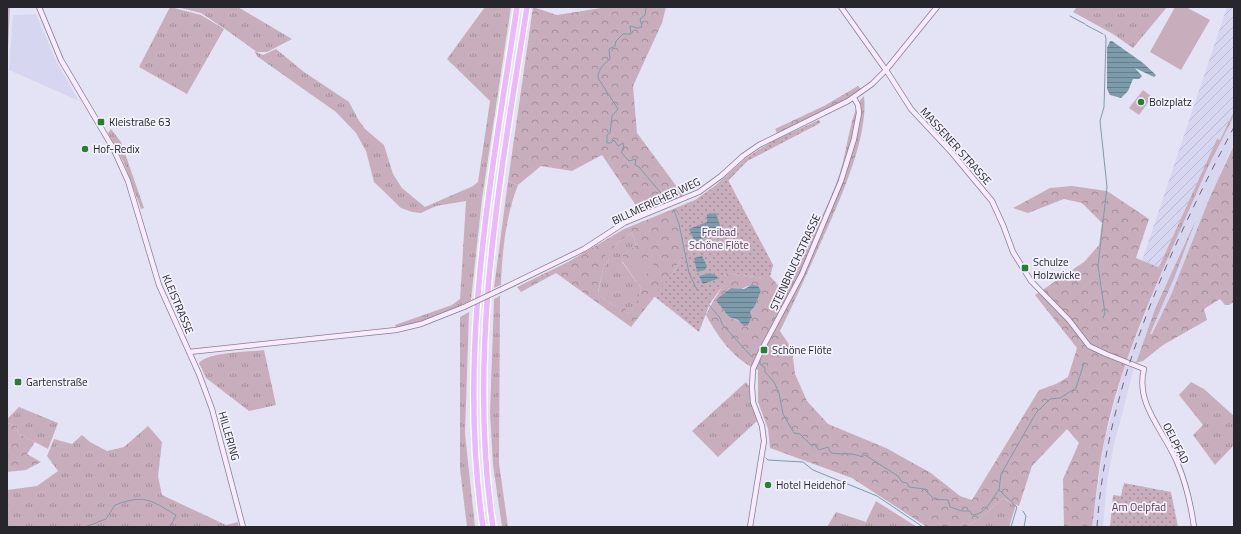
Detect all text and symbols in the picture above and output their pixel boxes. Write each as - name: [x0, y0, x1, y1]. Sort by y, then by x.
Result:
- place label: Bolzplatz: [1149, 94, 1192, 110]
- marker: Bolzplatz: [1136, 97, 1146, 107]
- street label: MASSENER STRASSE: [917, 104, 995, 188]
- place label: Kleistraße 63: [109, 114, 171, 130]
- marker: Kleistraße 63: [96, 117, 106, 127]
- place label: Hof-Redix: [93, 141, 140, 157]
- marker: Hof-Redix: [80, 144, 90, 154]
- street label: BILLMERICHER WEG: [609, 173, 703, 229]
- street label: STEINBRUCHSTRASSE: [766, 211, 824, 313]
- park label: Freibad Schöne Flöte: [689, 224, 749, 253]
- place label: Schulze Holzwicke: [1033, 254, 1080, 283]
- marker: Schulze Holzwicke: [1020, 263, 1030, 273]
- street label: KLEISTRASSE: [158, 272, 198, 336]
- place label: Schöne Flöte: [772, 342, 832, 358]
- marker: Schöne Flöte: [759, 345, 769, 355]
- place label: Gartenstraße: [26, 374, 88, 390]
- marker: Gartenstraße: [13, 377, 23, 387]
- street label: HILLERING: [214, 410, 244, 463]
- street label: OELPFAD: [1159, 420, 1193, 466]
- place label: Hotel Heidehof: [776, 477, 846, 493]
- marker: Hotel Heidehof: [763, 480, 773, 490]
- park label: Am Oelpfad: [1112, 499, 1166, 515]

